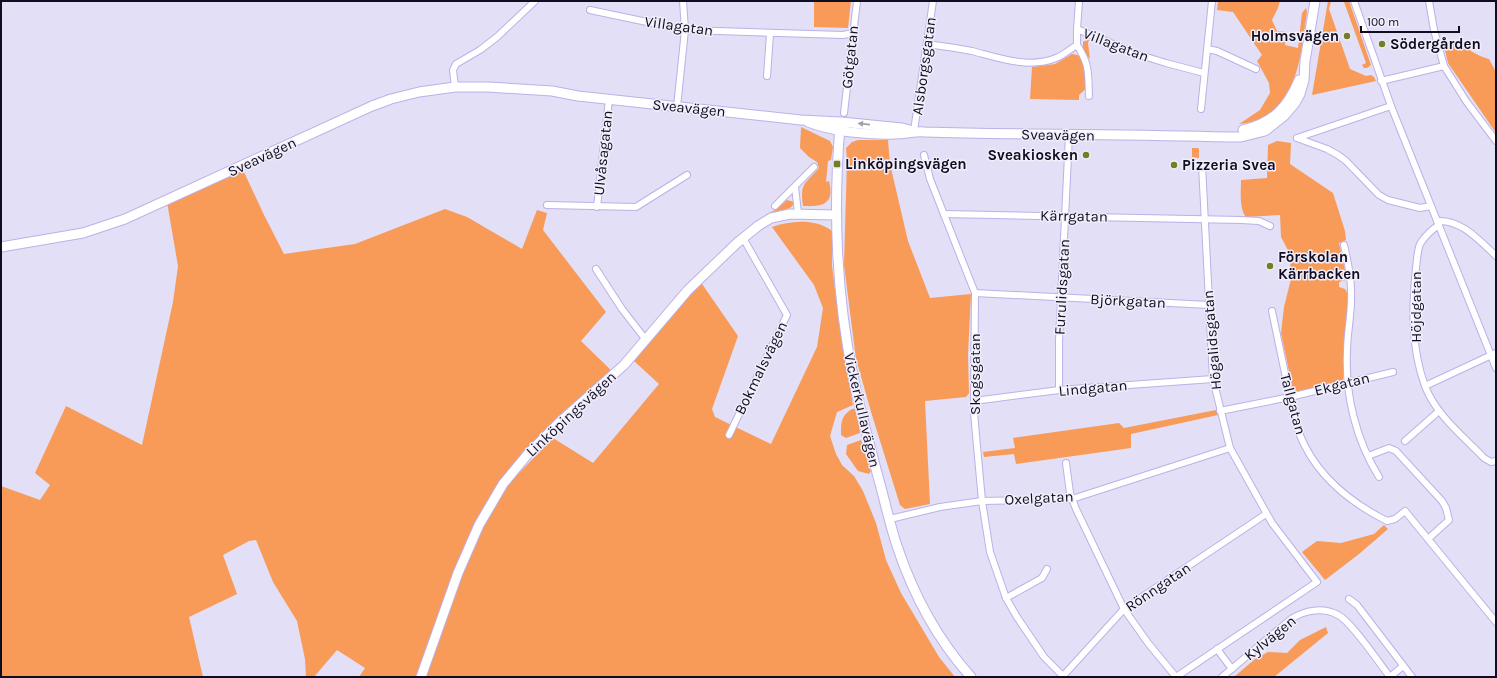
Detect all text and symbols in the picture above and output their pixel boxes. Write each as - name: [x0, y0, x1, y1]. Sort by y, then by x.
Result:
- scale bar: [1361, 8, 1459, 34]
- street label: Villagatan: [643, 12, 715, 40]
- text: 100 m: [1367, 15, 1399, 29]
- street label: Alsborgsgatan: [908, 16, 940, 116]
- street label: Villagatan: [1080, 24, 1152, 66]
- street label: Götgatan: [838, 25, 862, 89]
- place label: Holmsvägen: [1251, 27, 1339, 45]
- marker: Holmsvägen: [1342, 31, 1352, 41]
- place label: Södergården: [1390, 35, 1481, 53]
- marker: Södergården: [1377, 39, 1387, 49]
- street label: Sveavägen: [651, 95, 727, 121]
- street label: Ulvåsagatan: [590, 109, 616, 197]
- one-way arrow: [858, 121, 870, 127]
- street label: Sveavägen: [1021, 125, 1095, 145]
- street label: Sveavägen: [225, 133, 299, 181]
- place label: Sveakiosken: [988, 146, 1078, 164]
- marker: Sveakiosken: [1081, 150, 1091, 160]
- place label: Linköpingsvägen: [845, 155, 967, 173]
- place label: Pizzeria Svea: [1182, 156, 1276, 174]
- marker: Linköpingsvägen: [832, 159, 842, 169]
- marker: Pizzeria Svea: [1169, 160, 1179, 170]
- street label: Kärrgatan: [1040, 206, 1108, 226]
- street label: Furulidsgatan: [1050, 238, 1074, 336]
- place label: Förskolan Kärrbacken: [1278, 248, 1360, 283]
- marker: Förskolan Kärrbacken: [1265, 261, 1275, 271]
- street label: Höjdgatan: [1407, 271, 1425, 343]
- street label: Högalidsgatan: [1199, 289, 1225, 391]
- street label: Björkgatan: [1090, 290, 1166, 312]
- street label: Bokmalsvägen: [731, 318, 791, 418]
- street label: Skogsgatan: [966, 333, 984, 415]
- street label: Vickerkullavägen: [840, 351, 884, 469]
- street label: Linköpingsvägen: [522, 368, 620, 460]
- street label: Ekgatan: [1312, 368, 1372, 400]
- street label: Tallgatan: [1276, 371, 1310, 437]
- street label: Lindgatan: [1058, 376, 1128, 400]
- street label: Oxelgatan: [1004, 487, 1074, 509]
- street label: Rönngatan: [1122, 559, 1194, 615]
- street label: Kylvägen: [1241, 612, 1299, 664]

